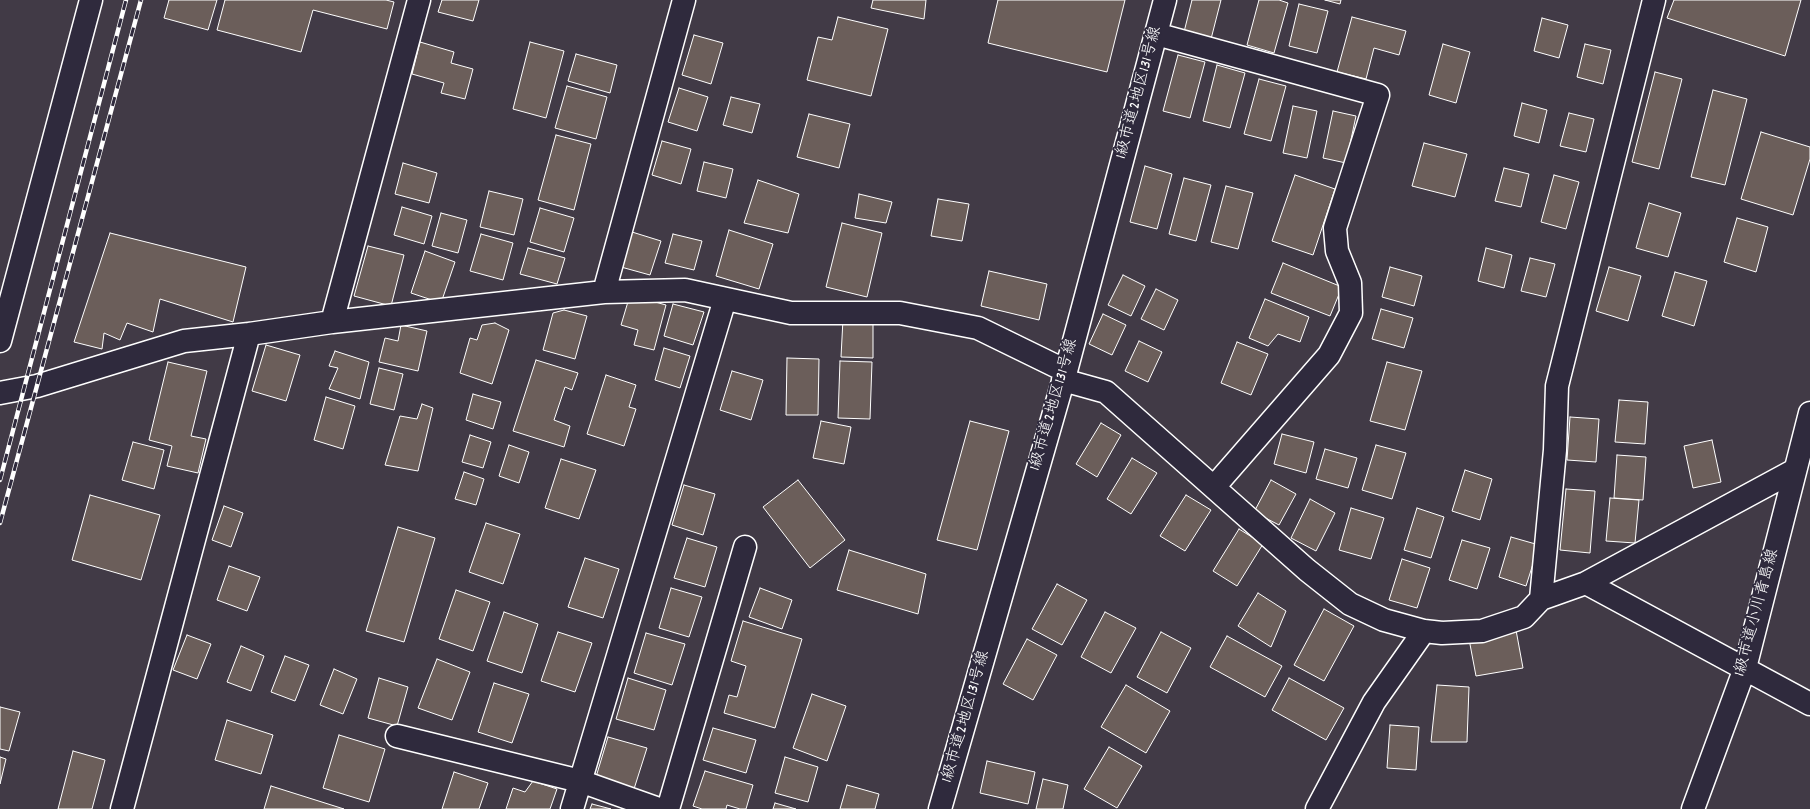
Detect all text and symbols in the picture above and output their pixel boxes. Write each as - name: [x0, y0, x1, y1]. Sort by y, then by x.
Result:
- street label: 1級市道2地区131号線: [1113, 25, 1167, 161]
- street label: 1級市道2地区131号線: [1027, 337, 1083, 473]
- street label: 1級市道小川青島線: [1732, 547, 1784, 679]
- street label: 1級市道2地区131号線: [939, 649, 995, 785]

